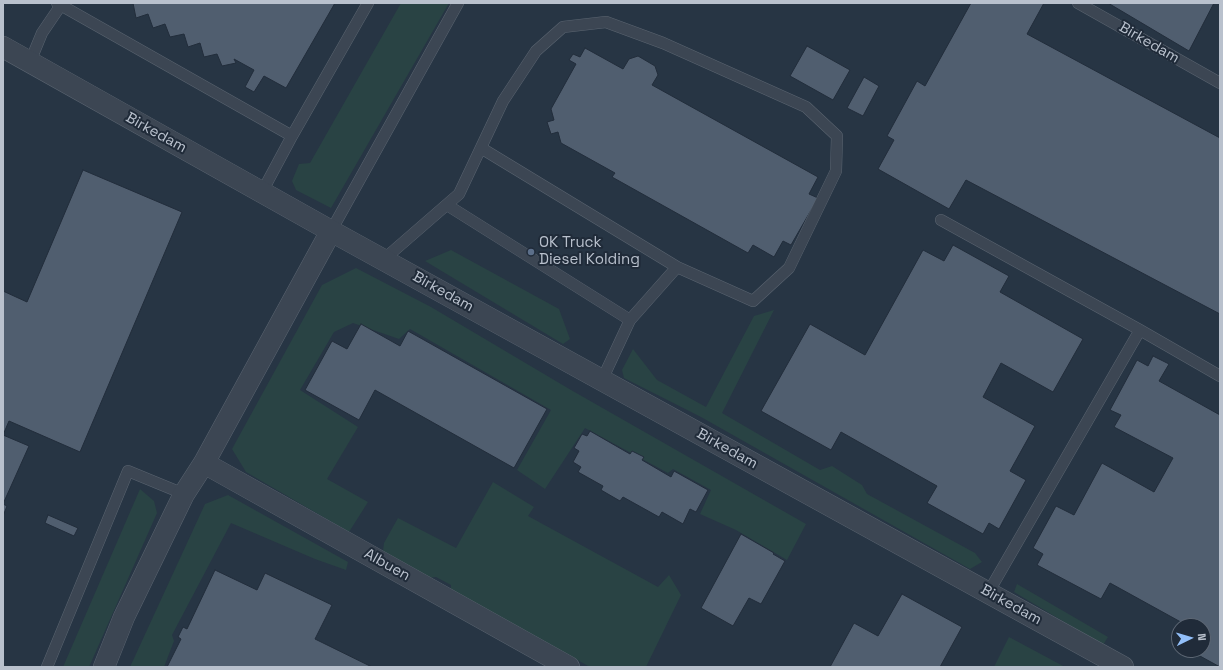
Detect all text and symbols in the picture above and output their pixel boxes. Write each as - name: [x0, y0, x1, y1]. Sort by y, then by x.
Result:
- street label: Birkedam: [1115, 18, 1183, 68]
- street label: Birkedam: [122, 109, 190, 157]
- place label: OK Truck Diesel Kolding: [539, 234, 640, 269]
- marker: OK Truck Diesel Kolding: [526, 247, 536, 257]
- street label: Birkedam: [409, 268, 477, 316]
- street label: Birkedam: [693, 425, 761, 473]
- street label: Albuen: [361, 545, 413, 585]
- street label: Birkedam: [977, 581, 1045, 629]
- north arrow: [1171, 618, 1211, 658]
- text: N: [1195, 633, 1209, 641]

